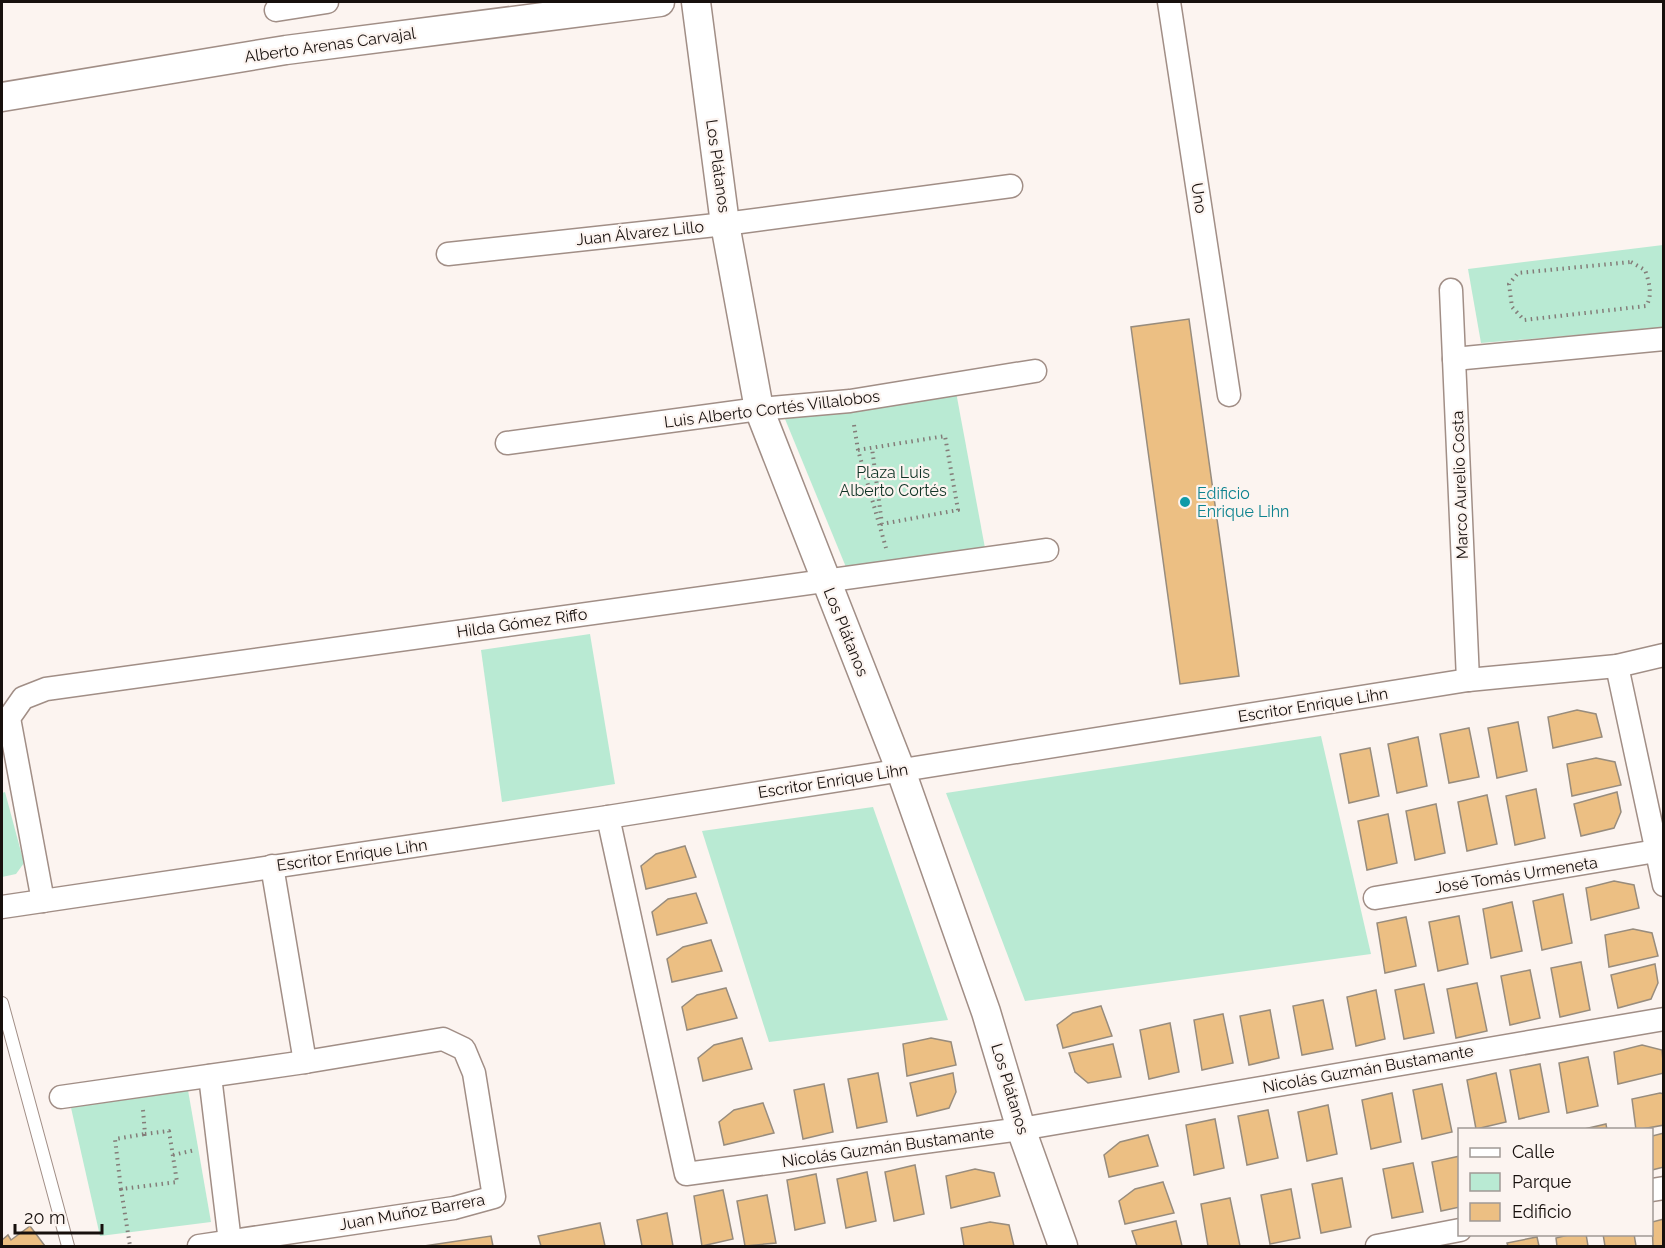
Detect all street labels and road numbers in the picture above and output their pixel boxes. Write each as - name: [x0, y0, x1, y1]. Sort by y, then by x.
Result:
- street label: Alberto Arenas Carvajal: [243, 23, 418, 66]
- street label: Los Plátanos: [702, 118, 734, 214]
- street label: Uno: [1187, 181, 1211, 215]
- street label: Juan Álvarez Lillo: [575, 216, 705, 249]
- street label: Luis Alberto Cortés Villalobos: [663, 386, 881, 432]
- street label: Marco Aurelio Costa: [1448, 410, 1472, 560]
- street label: Los Plátanos: [820, 585, 873, 679]
- street label: Hilda Gómez Riffo: [455, 604, 589, 642]
- street label: Escritor Enrique Lihn: [1237, 684, 1389, 726]
- street label: Escritor Enrique Lihn: [757, 760, 909, 802]
- street label: Escritor Enrique Lihn: [276, 835, 428, 875]
- street label: José Tomás Urmeneta: [1433, 853, 1599, 897]
- street label: Los Plátanos: [987, 1041, 1033, 1137]
- street label: Nicolás Guzmán Bustamante: [1261, 1041, 1475, 1097]
- street label: Nicolás Guzmán Bustamante: [781, 1123, 995, 1171]
- street label: Juan Muñoz Barrera: [338, 1190, 486, 1234]

